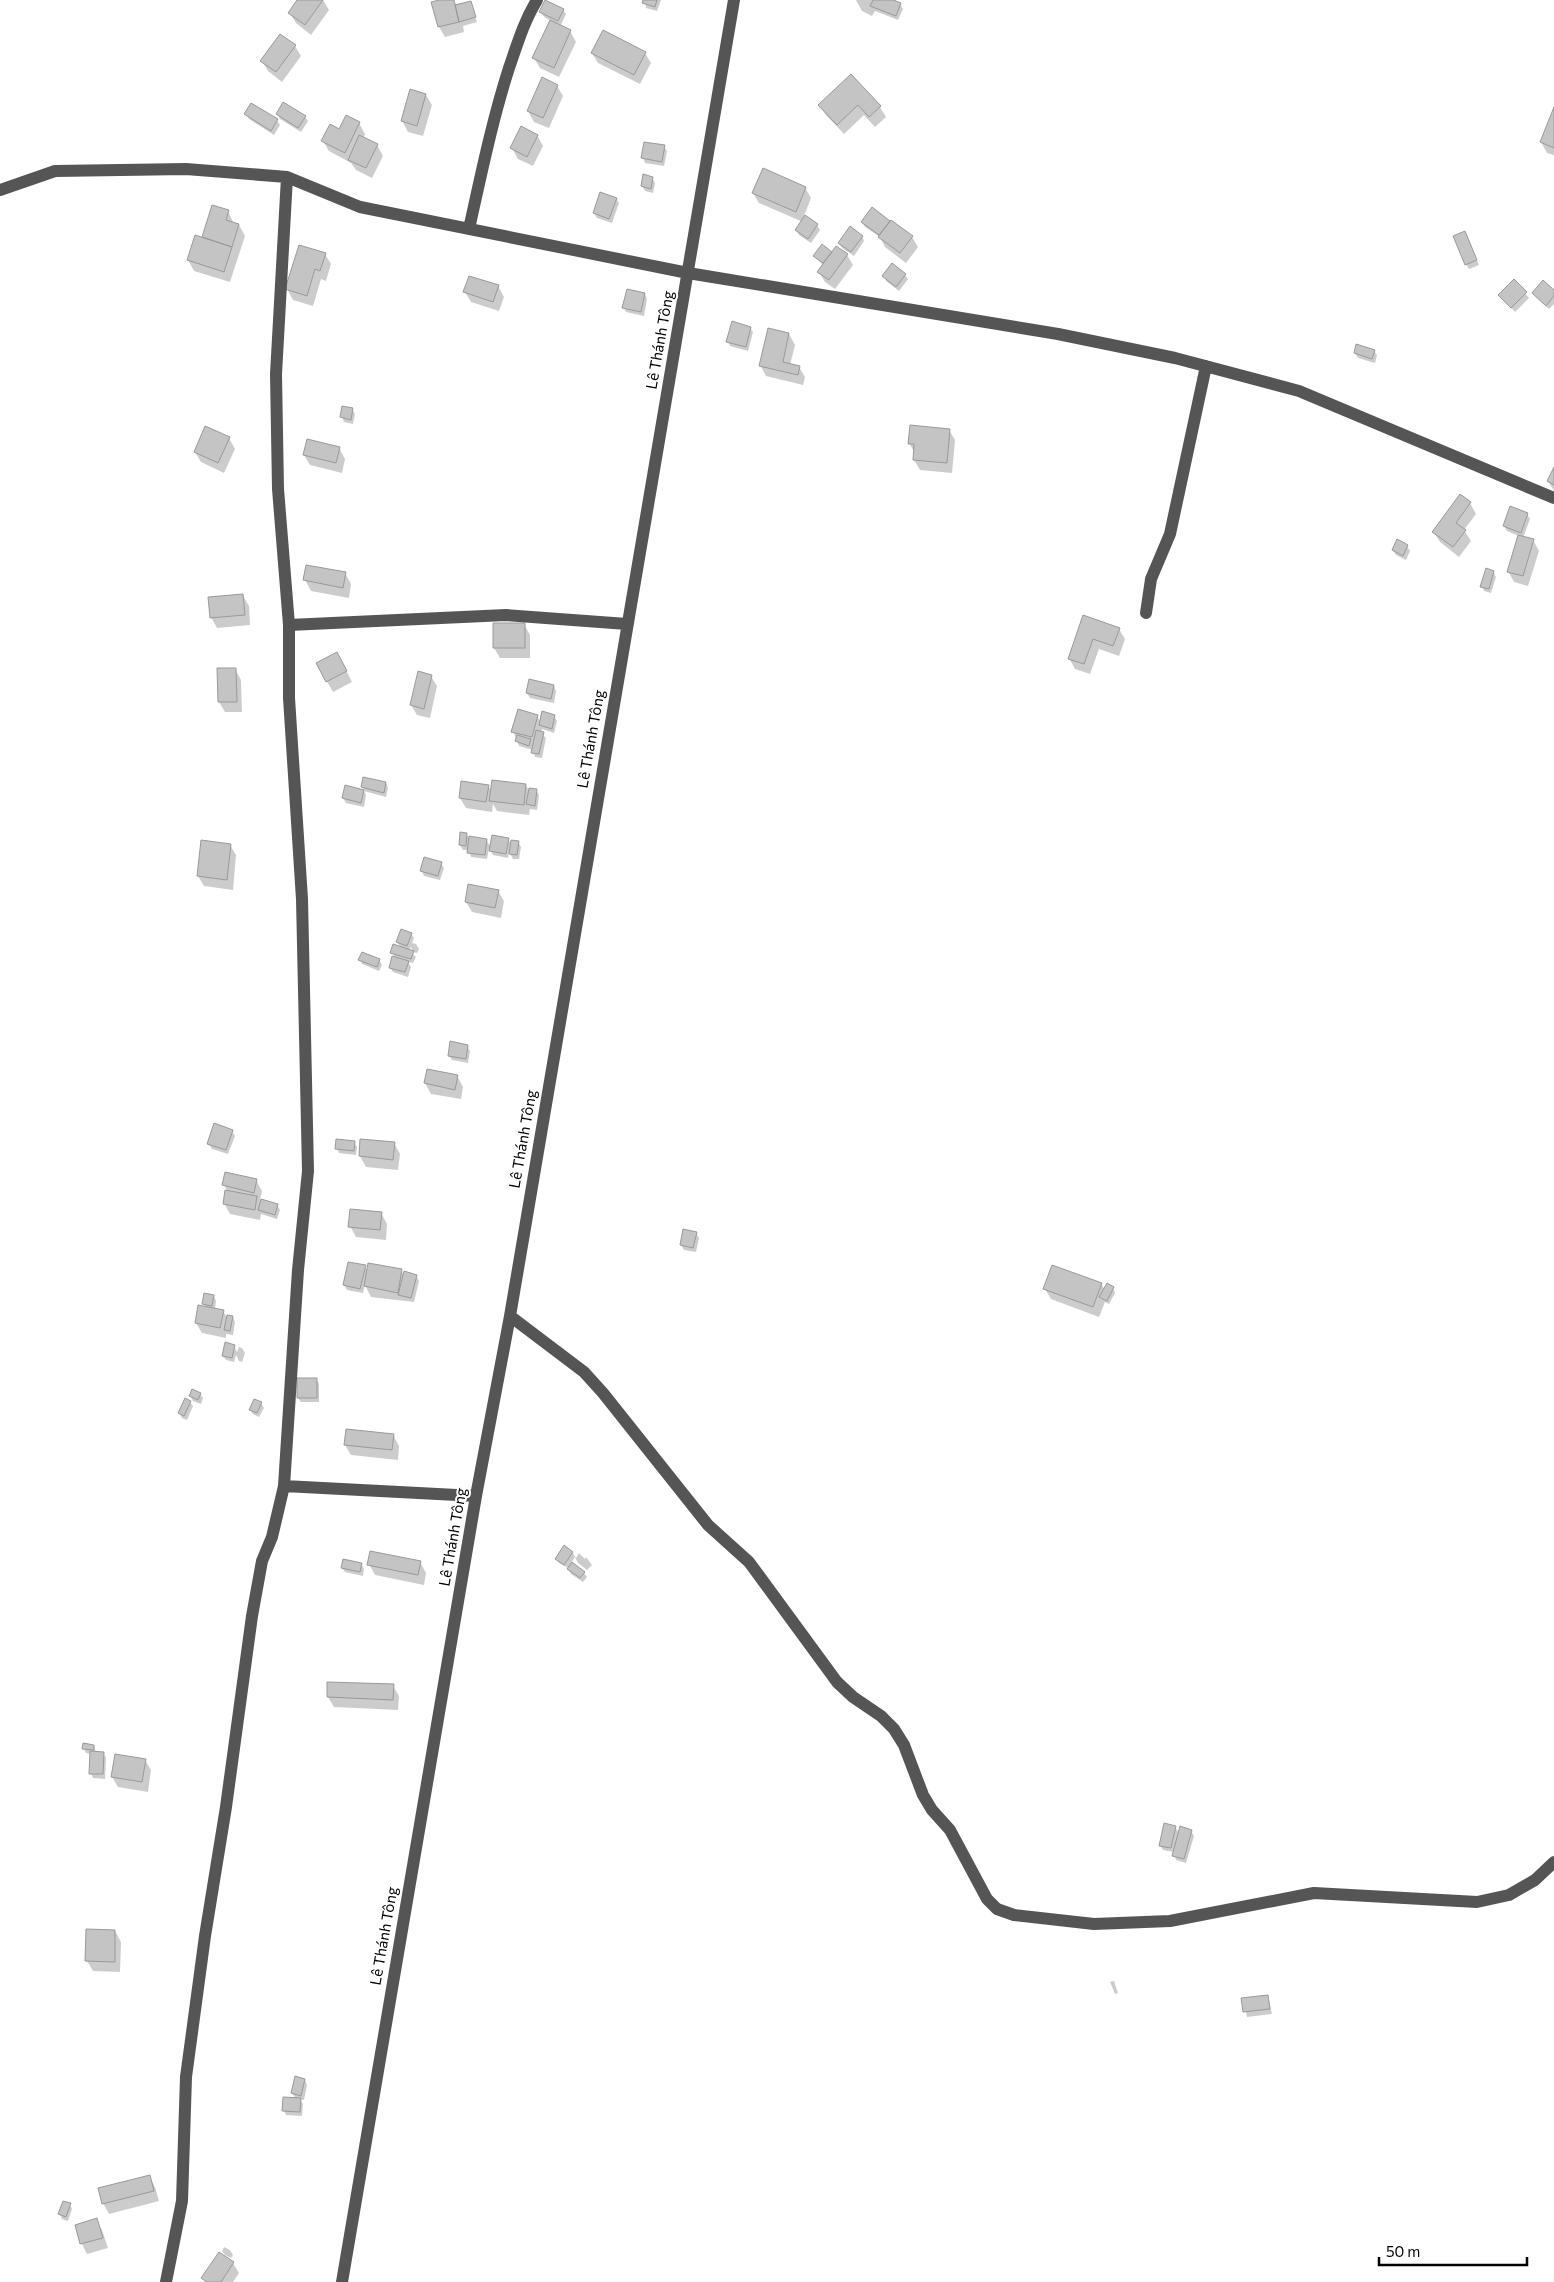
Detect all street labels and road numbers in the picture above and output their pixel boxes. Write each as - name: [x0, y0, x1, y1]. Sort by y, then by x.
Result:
- street label: Lê Thánh Tông: [642, 289, 677, 390]
- street label: Lê Thánh Tông: [573, 688, 608, 789]
- street label: Lê Thánh Tông: [505, 1088, 540, 1189]
- street label: Lê Thánh Tông: [435, 1486, 470, 1587]
- street label: Lê Thánh Tông: [366, 1885, 401, 1986]

